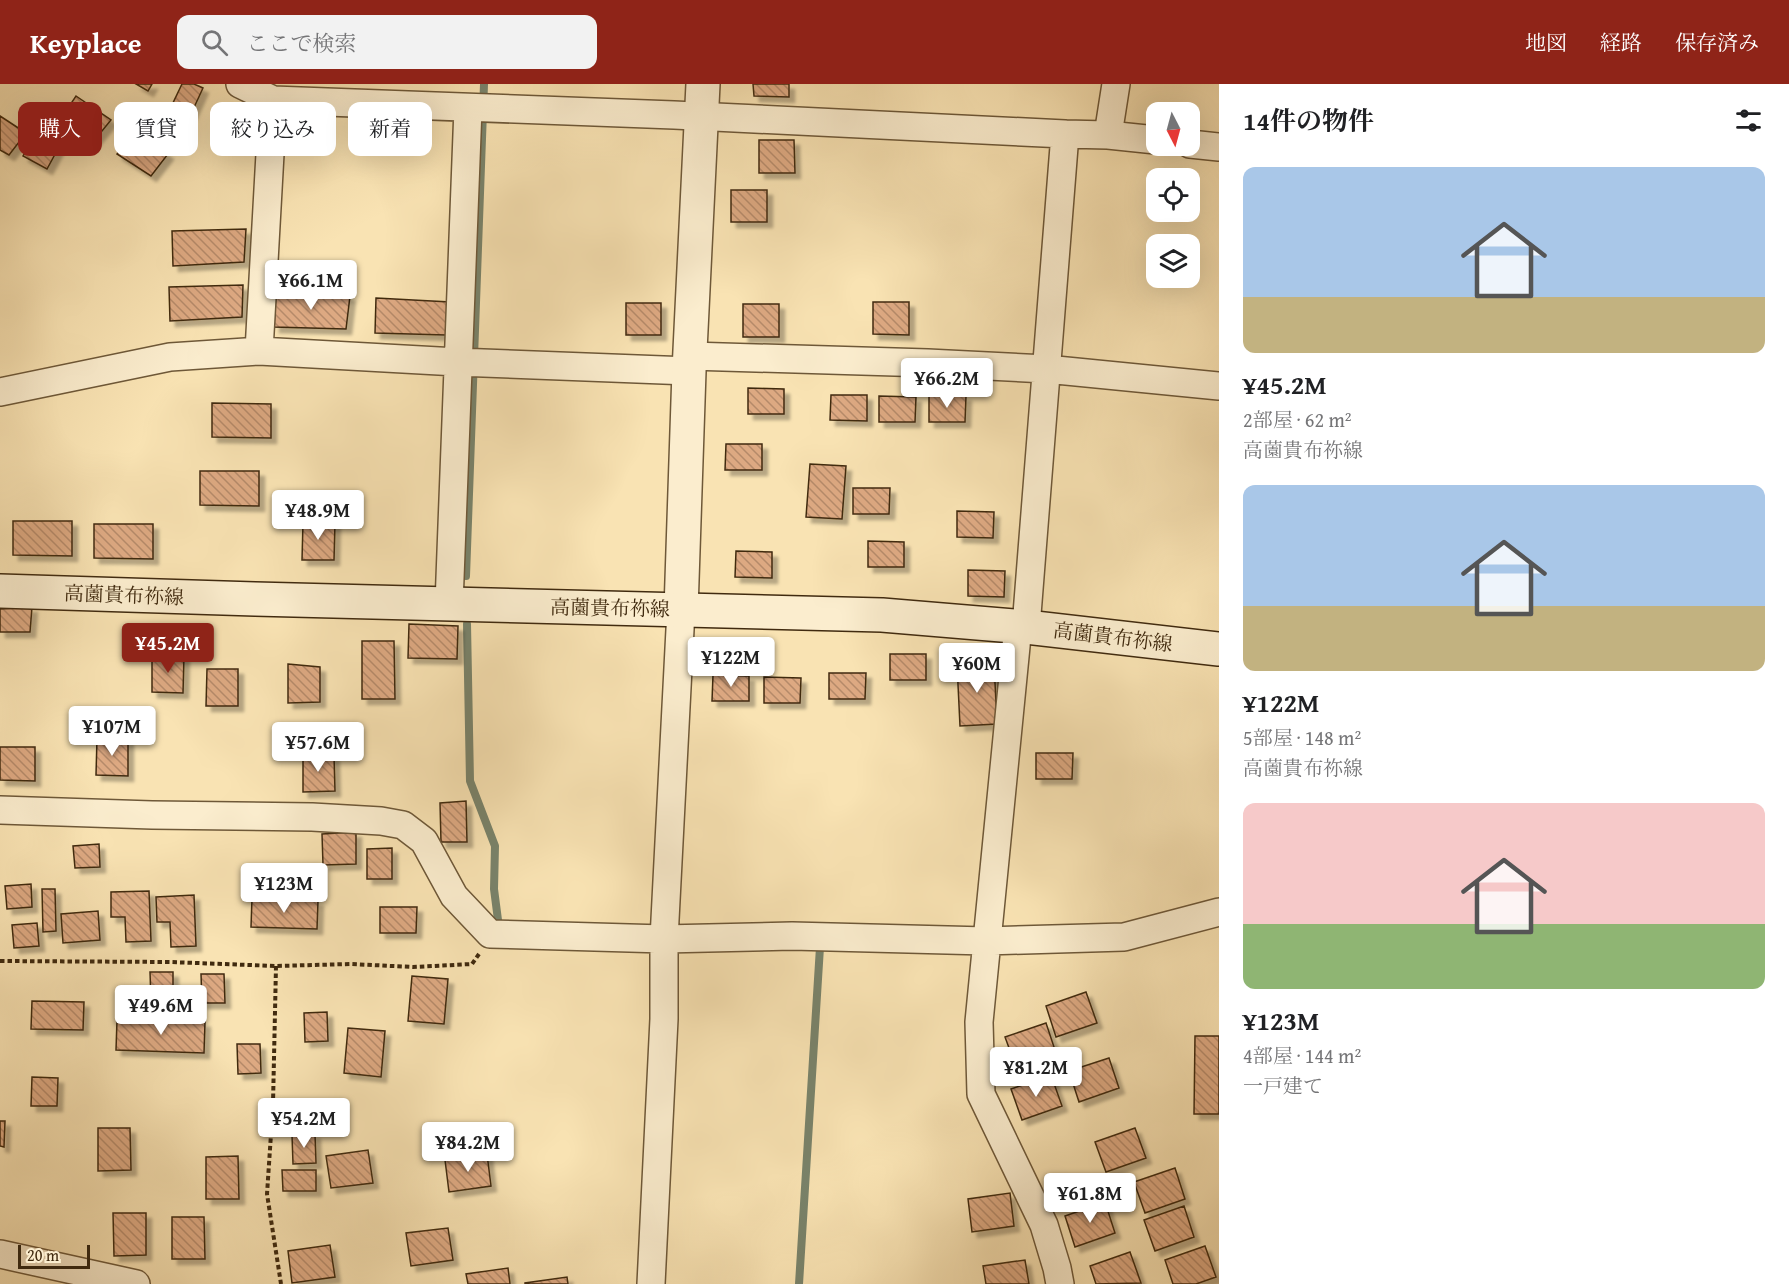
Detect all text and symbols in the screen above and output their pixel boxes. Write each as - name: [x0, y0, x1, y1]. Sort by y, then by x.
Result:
- search box: [177, 15, 597, 69]
- text: Keyplace: [30, 22, 141, 63]
- icon: search: [198, 26, 231, 59]
- text: ここで検索: [246, 27, 356, 59]
- text: 地図: [1525, 27, 1567, 58]
- text: 経路: [1600, 27, 1642, 58]
- text: 保存済み: [1675, 27, 1759, 58]
- text: 14件の物件: [1243, 101, 1374, 140]
- chip: 購入: [18, 102, 102, 156]
- chip: 賃貸: [114, 102, 198, 156]
- chip: 絞り込み: [210, 102, 336, 156]
- chip: 新着: [348, 102, 432, 156]
- north arrow: [1146, 102, 1200, 156]
- map controls: [1146, 102, 1200, 288]
- icon: filters: [1732, 104, 1765, 137]
- button: locate: [1146, 168, 1200, 222]
- icon: home: [1450, 206, 1558, 314]
- button: layers: [1146, 234, 1200, 288]
- pin: ¥66.1M: [262, 260, 360, 311]
- text: ¥66.1M: [279, 265, 343, 294]
- pin: ¥66.2M: [898, 358, 996, 409]
- text: ¥66.2M: [915, 363, 979, 392]
- text: ¥45.2M: [1243, 365, 1327, 404]
- text: 2部屋 · 62 m²: [1243, 405, 1352, 434]
- text: 高薗貴布祢線: [1243, 435, 1363, 464]
- pin: ¥48.9M: [269, 490, 367, 541]
- text: ¥48.9M: [286, 495, 350, 524]
- icon: home: [1450, 524, 1558, 632]
- street label: 高薗貴布祢線: [64, 578, 184, 611]
- street label: 高薗貴布祢線: [550, 592, 670, 623]
- street label: 高薗貴布祢線: [1052, 615, 1174, 658]
- pin: ¥45.2M: [119, 623, 217, 674]
- text: ¥45.2M: [136, 628, 200, 657]
- pin: ¥122M: [689, 637, 773, 688]
- text: ¥122M: [702, 642, 760, 671]
- pin: ¥60M: [941, 643, 1013, 694]
- text: ¥60M: [953, 648, 1001, 677]
- text: ¥122M: [1243, 683, 1319, 722]
- pin: ¥107M: [70, 706, 154, 757]
- text: ¥107M: [83, 711, 141, 740]
- pin: ¥57.6M: [269, 722, 367, 773]
- text: 5部屋 · 148 m²: [1243, 723, 1361, 752]
- text: ¥57.6M: [286, 727, 350, 756]
- text: 高薗貴布祢線: [1243, 753, 1363, 782]
- icon: home: [1450, 842, 1558, 950]
- pin: ¥123M: [242, 863, 326, 914]
- text: ¥123M: [255, 868, 313, 897]
- pin: ¥49.6M: [112, 985, 210, 1036]
- text: ¥49.6M: [129, 990, 193, 1019]
- text: ¥123M: [1243, 1001, 1319, 1040]
- text: 4部屋 · 144 m²: [1243, 1041, 1361, 1070]
- pin: ¥81.2M: [987, 1047, 1085, 1098]
- text: ¥81.2M: [1004, 1052, 1068, 1081]
- text: 一戸建て: [1243, 1071, 1323, 1100]
- pin: ¥54.2M: [255, 1098, 353, 1149]
- text: ¥54.2M: [272, 1103, 336, 1132]
- pin: ¥84.2M: [419, 1122, 517, 1173]
- text: ¥84.2M: [436, 1127, 500, 1156]
- pin: ¥61.8M: [1041, 1173, 1139, 1224]
- text: ¥61.8M: [1058, 1178, 1122, 1207]
- scale bar: [18, 1242, 90, 1270]
- text: 20 m: [27, 1243, 59, 1267]

